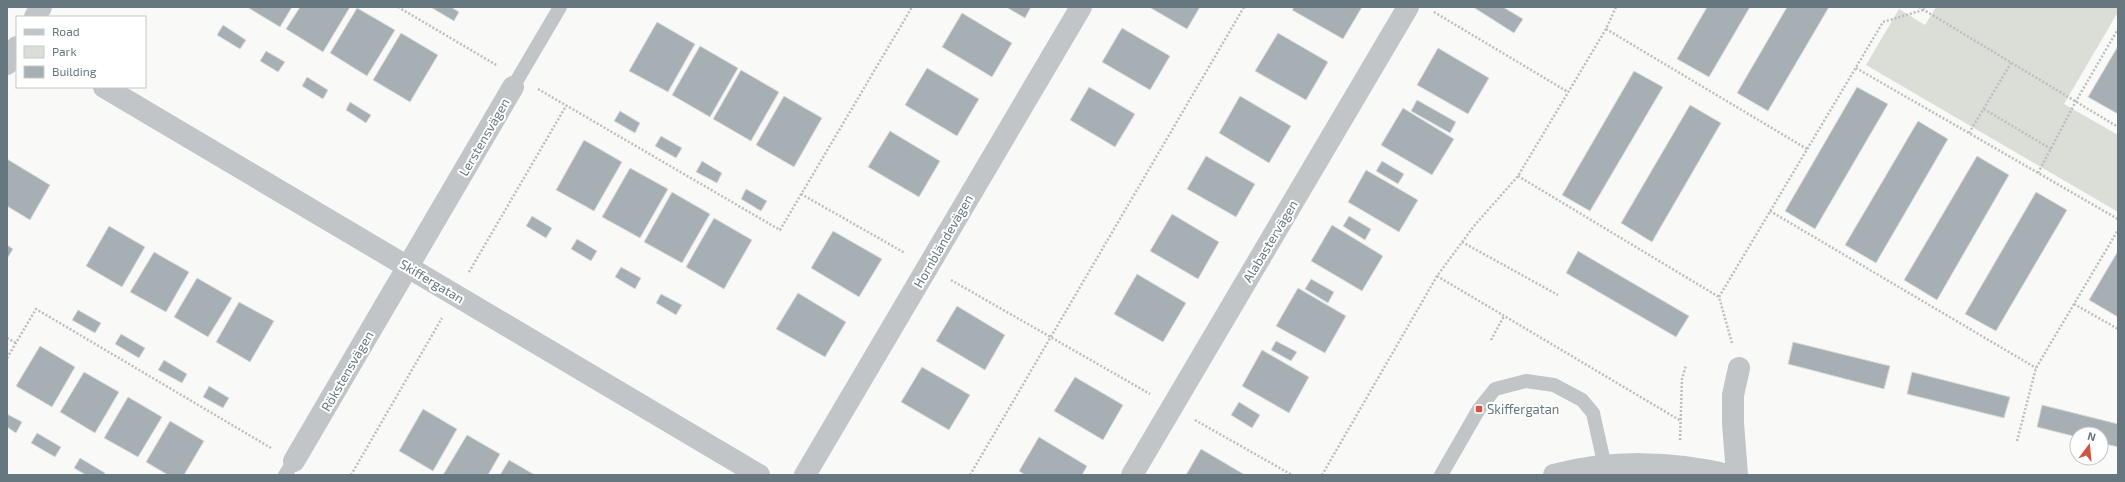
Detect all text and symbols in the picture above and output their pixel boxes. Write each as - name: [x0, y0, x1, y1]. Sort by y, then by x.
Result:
- legend: [16, 16, 146, 88]
- text: Road: [52, 24, 80, 38]
- text: Park: [52, 44, 77, 58]
- text: Building: [52, 64, 97, 78]
- street label: Lerstensvägen: [455, 95, 513, 179]
- street label: Hornbländevägen: [910, 192, 976, 290]
- street label: Alabastervägen: [1239, 197, 1301, 285]
- street label: Skiffergatan: [397, 256, 467, 306]
- street label: Rökstensvägen: [317, 328, 377, 414]
- place label: Skiffergatan: [1487, 401, 1559, 417]
- marker: Skiffergatan: [1474, 404, 1484, 414]
- north arrow: [2069, 426, 2109, 466]
- text: N: [2086, 429, 2098, 443]

